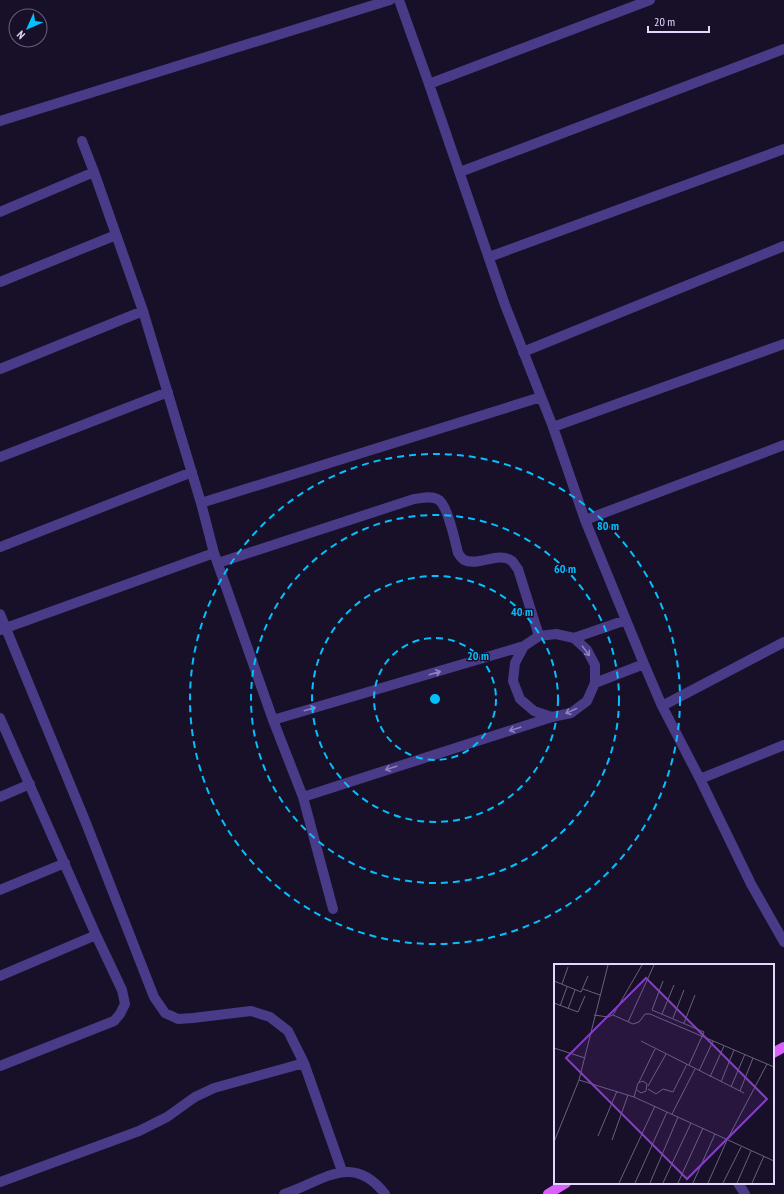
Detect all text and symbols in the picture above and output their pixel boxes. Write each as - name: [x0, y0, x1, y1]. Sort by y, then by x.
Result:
- north arrow: [8, 8, 48, 48]
- scale bar: [648, 8, 709, 34]
- text: 20 m: [654, 14, 675, 29]
- text: N: [14, 28, 28, 42]
- text: 80 m: [597, 518, 619, 533]
- text: 60 m: [554, 561, 576, 576]
- text: 40 m: [511, 604, 533, 619]
- one-way arrow: [582, 646, 590, 657]
- text: 20 m: [467, 648, 489, 663]
- one-way arrow: [428, 669, 441, 676]
- centre of rings: [428, 692, 442, 706]
- one-way arrow: [304, 705, 317, 712]
- one-way arrow: [565, 708, 577, 716]
- one-way arrow: [509, 726, 522, 733]
- one-way arrow: [386, 765, 398, 773]
- inset map: [554, 964, 774, 1184]

